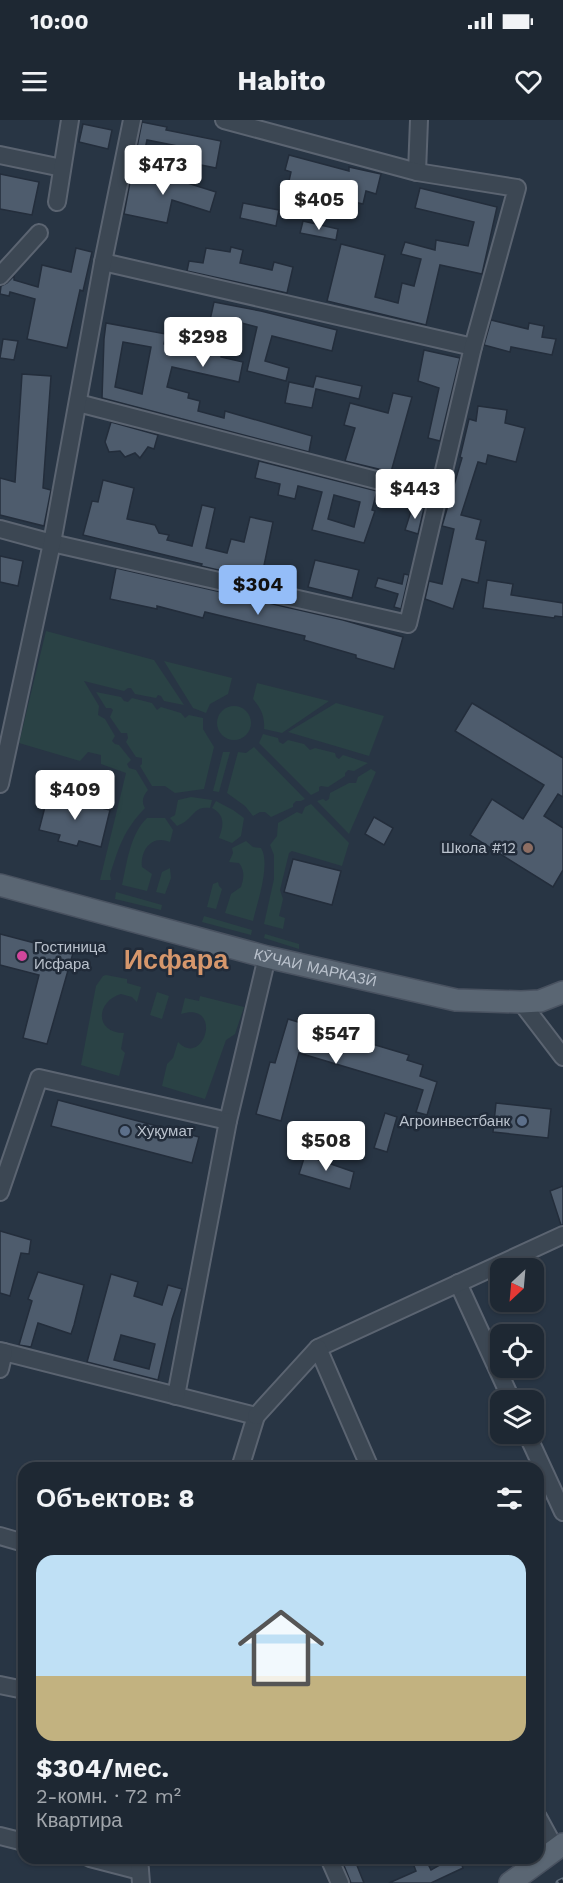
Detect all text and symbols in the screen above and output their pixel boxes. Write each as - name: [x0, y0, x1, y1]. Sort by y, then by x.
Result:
- text: 10:00: [30, 9, 89, 34]
- icon: menu: [18, 65, 51, 98]
- text: Habito: [237, 65, 326, 97]
- icon: heart: [512, 65, 545, 98]
- pin: $473: [127, 145, 199, 196]
- text: $473: [139, 152, 187, 176]
- pin: $405: [283, 180, 355, 231]
- text: $405: [294, 187, 344, 211]
- pin: $298: [167, 317, 239, 368]
- text: $298: [178, 324, 228, 348]
- pin: $443: [379, 469, 451, 520]
- text: $443: [390, 476, 440, 500]
- pin: $304: [222, 565, 294, 616]
- text: $304: [233, 572, 283, 596]
- pin: $409: [39, 770, 111, 821]
- text: $409: [50, 777, 100, 801]
- place label: Школа #12: [441, 839, 516, 857]
- marker: Школа #12: [521, 841, 535, 855]
- place label: Гостиница Исфара: [34, 938, 106, 973]
- district label: Исфара: [124, 944, 229, 976]
- street label: КӮЧАИ МАРКАЗӢ: [252, 945, 378, 991]
- marker: Гостиница Исфара: [15, 949, 29, 963]
- pin: $547: [300, 1014, 372, 1065]
- text: $547: [312, 1021, 360, 1045]
- place label: Агроинвестбанк: [399, 1112, 510, 1130]
- marker: Агроинвестбанк: [515, 1114, 529, 1128]
- pin: $508: [290, 1121, 362, 1172]
- place label: Хуқумат: [137, 1122, 193, 1140]
- marker: Хуқумат: [118, 1124, 132, 1138]
- text: $508: [301, 1128, 351, 1152]
- north arrow: [490, 1258, 544, 1312]
- map controls: [490, 1258, 544, 1444]
- button: locate: [490, 1324, 544, 1378]
- button: layers: [490, 1390, 544, 1444]
- icon: filters: [493, 1482, 526, 1515]
- text: Объектов: 8: [36, 1483, 195, 1513]
- icon: home: [227, 1594, 335, 1702]
- text: $304/мес.: [36, 1753, 169, 1783]
- text: 2-комн. · 72 m²: [36, 1784, 181, 1808]
- text: Квартира: [36, 1808, 122, 1832]

